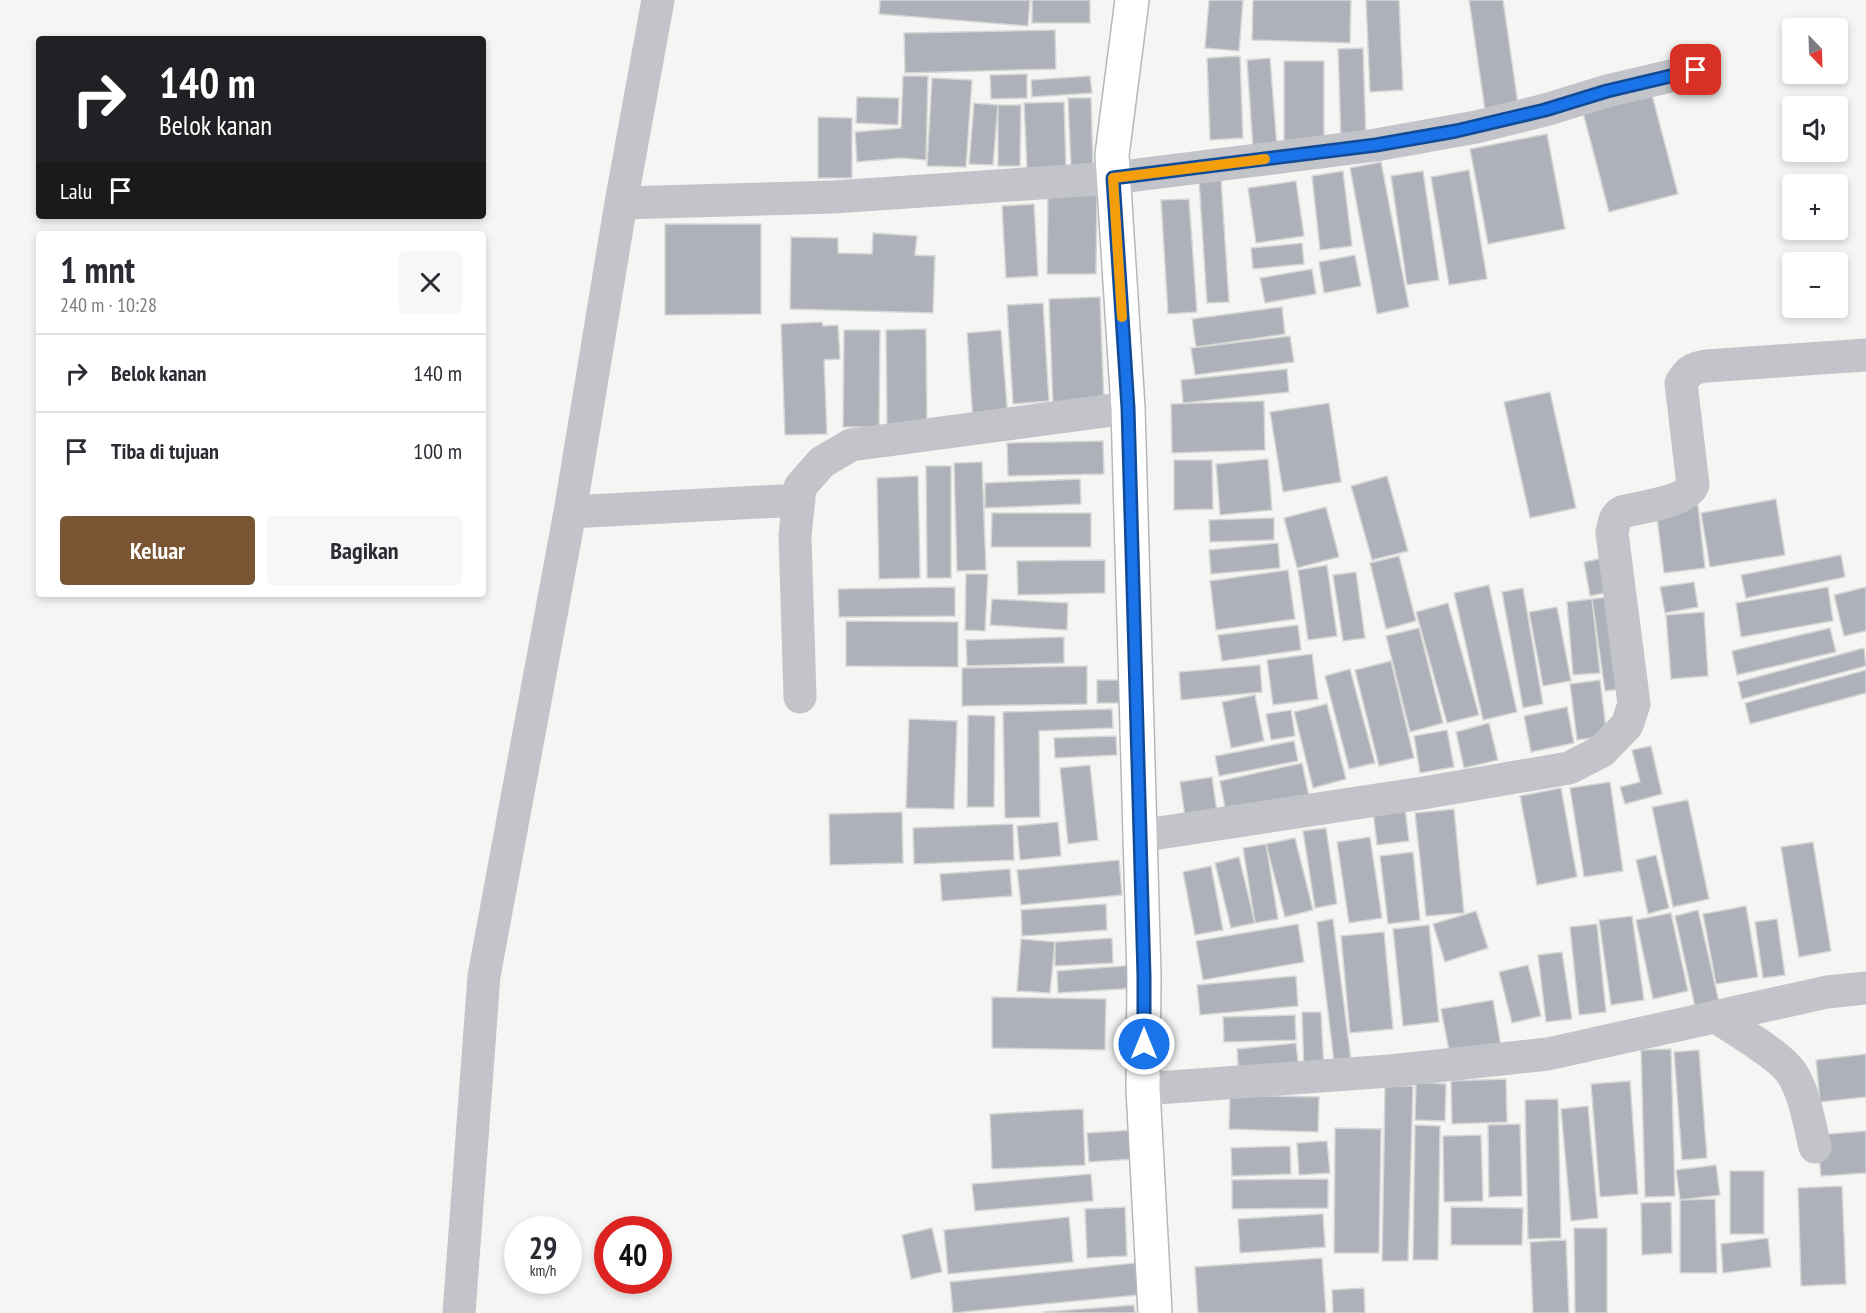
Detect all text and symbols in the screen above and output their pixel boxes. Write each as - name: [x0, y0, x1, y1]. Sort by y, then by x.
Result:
- north arrow: [1782, 18, 1848, 84]
- map controls: [1782, 18, 1848, 318]
- pin: [1670, 44, 1721, 95]
- icon: arrive: [1679, 53, 1712, 86]
- text: 140 m: [159, 55, 256, 110]
- icon: right: [60, 60, 138, 138]
- button: sound: [1782, 96, 1848, 162]
- text: Belok kanan: [159, 108, 272, 142]
- icon: arrive: [104, 174, 137, 207]
- button: +: [1782, 174, 1848, 240]
- text: Lalu: [60, 177, 92, 205]
- text: 1 mnt: [60, 246, 135, 293]
- button: close: [399, 251, 462, 314]
- button: −: [1782, 252, 1848, 318]
- text: 240 m · 10:28: [60, 292, 157, 318]
- icon: right: [60, 357, 93, 390]
- text: Belok kanan: [111, 359, 206, 387]
- text: 140 m: [413, 359, 462, 387]
- icon: arrive: [60, 435, 93, 468]
- text: Tiba di tujuan: [111, 437, 219, 465]
- text: 100 m: [413, 437, 462, 465]
- button: Keluar: [60, 516, 255, 585]
- button: Bagikan: [267, 516, 462, 585]
- position arrow: [1112, 1012, 1176, 1076]
- speed limit sign: 40: [594, 1216, 672, 1294]
- text: 29: [529, 1228, 557, 1267]
- text: km/h: [530, 1261, 556, 1280]

